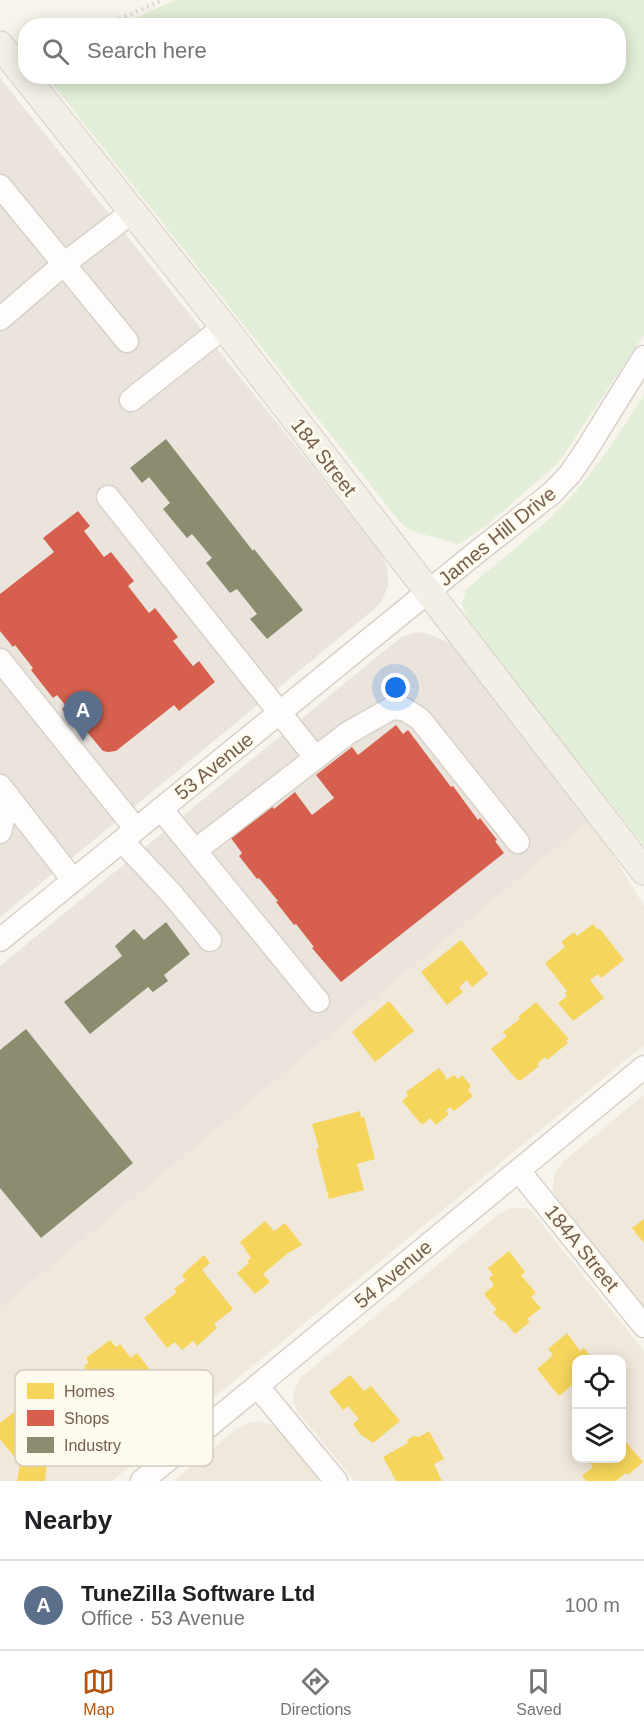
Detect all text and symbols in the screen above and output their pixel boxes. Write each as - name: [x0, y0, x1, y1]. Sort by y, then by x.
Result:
- search box: [18, 18, 626, 84]
- icon: search: [39, 35, 72, 68]
- text: Search here: [87, 38, 207, 63]
- street label: 184 Street: [287, 414, 361, 500]
- street label: James Hill Drive: [434, 482, 560, 590]
- your location: [381, 673, 410, 702]
- pin: A: [64, 692, 103, 741]
- street label: 53 Avenue: [170, 728, 258, 804]
- street label: 184A Street: [541, 1200, 624, 1296]
- street label: 54 Avenue: [350, 1235, 436, 1313]
- map controls: [572, 1355, 626, 1463]
- button: locate: [572, 1355, 626, 1409]
- legend: [15, 1370, 213, 1466]
- text: Homes: [64, 1383, 115, 1400]
- button: layers: [572, 1409, 626, 1463]
- text: Shops: [64, 1410, 109, 1427]
- text: Industry: [64, 1437, 121, 1454]
- text: Nearby: [24, 1505, 112, 1535]
- text: TuneZilla Software Ltd: [81, 1581, 315, 1606]
- text: A: [36, 1594, 51, 1616]
- text: 100 m: [564, 1594, 620, 1616]
- text: Office · 53 Avenue: [81, 1607, 245, 1629]
- tab: Map: [82, 1665, 115, 1719]
- tab: Directions: [280, 1665, 351, 1719]
- tab: Saved: [516, 1665, 562, 1719]

